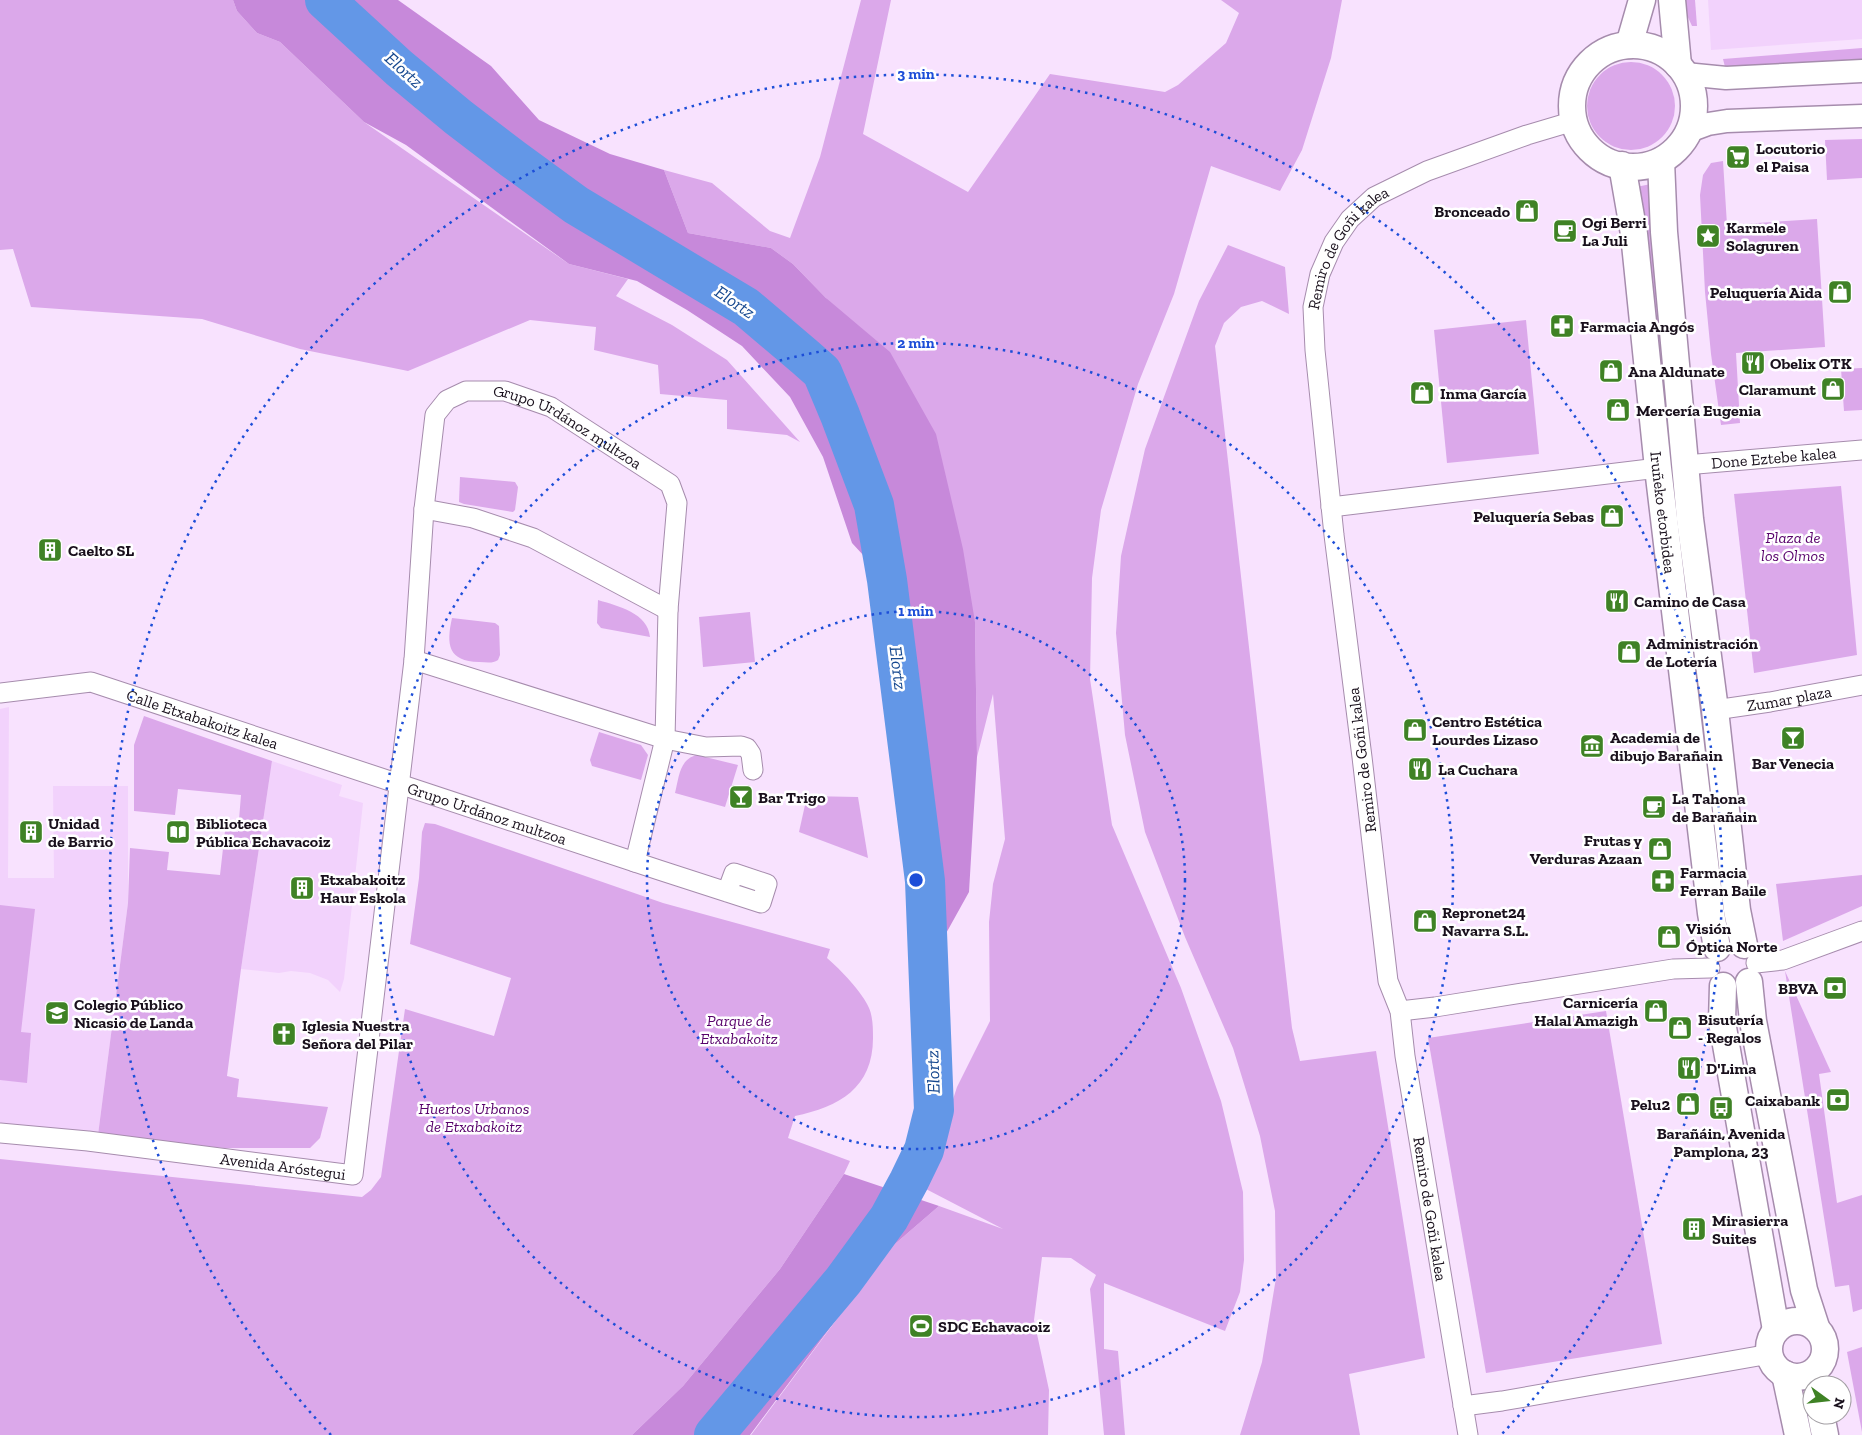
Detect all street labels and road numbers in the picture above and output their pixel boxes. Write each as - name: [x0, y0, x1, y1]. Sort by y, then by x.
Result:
- street label: Remiro de Goñi kalea: [1303, 182, 1392, 311]
- street label: Grupo Urdánoz multzoa: [493, 382, 646, 473]
- street label: Done Eztebe kalea: [1710, 443, 1837, 472]
- street label: Iruñeko etorbidea: [1647, 450, 1680, 575]
- street label: Zumar plaza: [1745, 681, 1833, 715]
- street label: Calle Etxabakoitz kalea: [124, 685, 281, 753]
- street label: Remiro de Goñi kalea: [1344, 686, 1380, 834]
- street label: Grupo Urdánoz multzoa: [405, 778, 570, 848]
- street label: Remiro de Goñi kalea: [1409, 1135, 1451, 1283]
- street label: Avenida Aróstegui: [219, 1149, 347, 1184]

